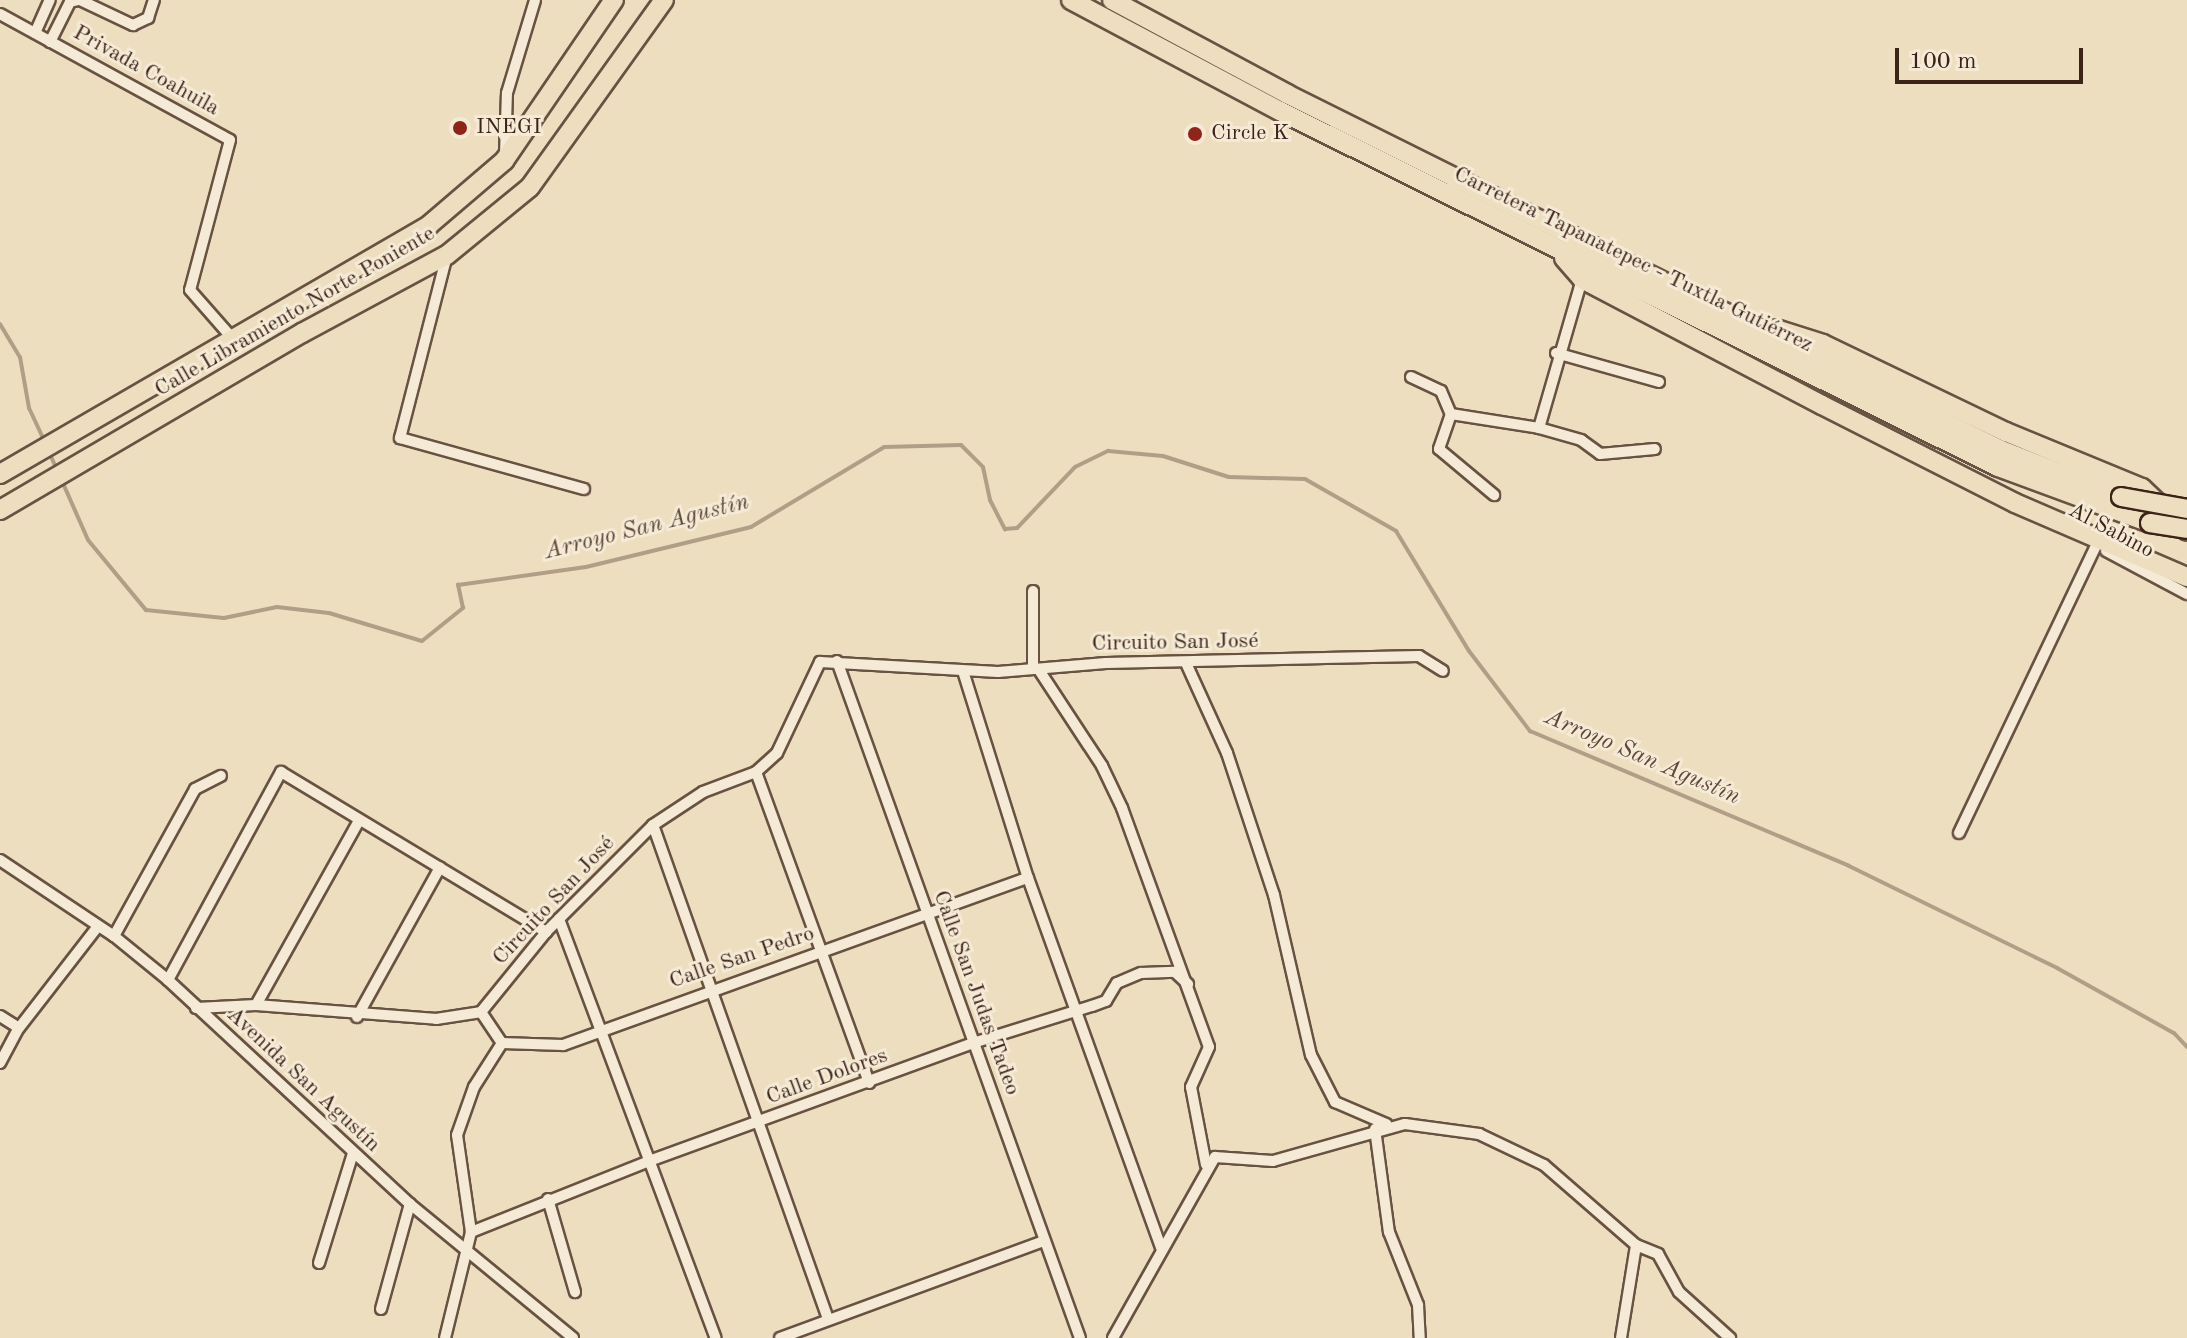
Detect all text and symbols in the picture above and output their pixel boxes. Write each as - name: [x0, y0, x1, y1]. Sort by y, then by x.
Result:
- street label: Privada Coahuila: [68, 20, 224, 122]
- scale bar: [1899, 32, 2087, 82]
- text: 100 m: [1909, 50, 1977, 74]
- place label: INEGI: [476, 115, 541, 141]
- marker: INEGI: [451, 119, 469, 137]
- place label: Circle K: [1211, 121, 1289, 147]
- marker: Circle K: [1186, 125, 1204, 143]
- street label: Carretera Tapanatepec - Tuxtla Gutiérrez: [1449, 161, 1817, 359]
- street label: Calle Libramiento Norte Poniente: [150, 221, 440, 403]
- water label: Arroyo San Agustín: [542, 489, 752, 567]
- street label: Al Sabino: [2064, 497, 2158, 565]
- street label: Circuito San José: [1091, 628, 1259, 658]
- water label: Arroyo San Agustín: [1540, 704, 1744, 812]
- street label: Circuito San José: [487, 831, 621, 971]
- street label: Calle San Judas Tadeo: [927, 887, 1025, 1099]
- street label: Calle San Pedro: [666, 921, 818, 995]
- street label: Avenida San Agustín: [221, 1002, 385, 1158]
- street label: Calle Dolores: [763, 1043, 891, 1111]

